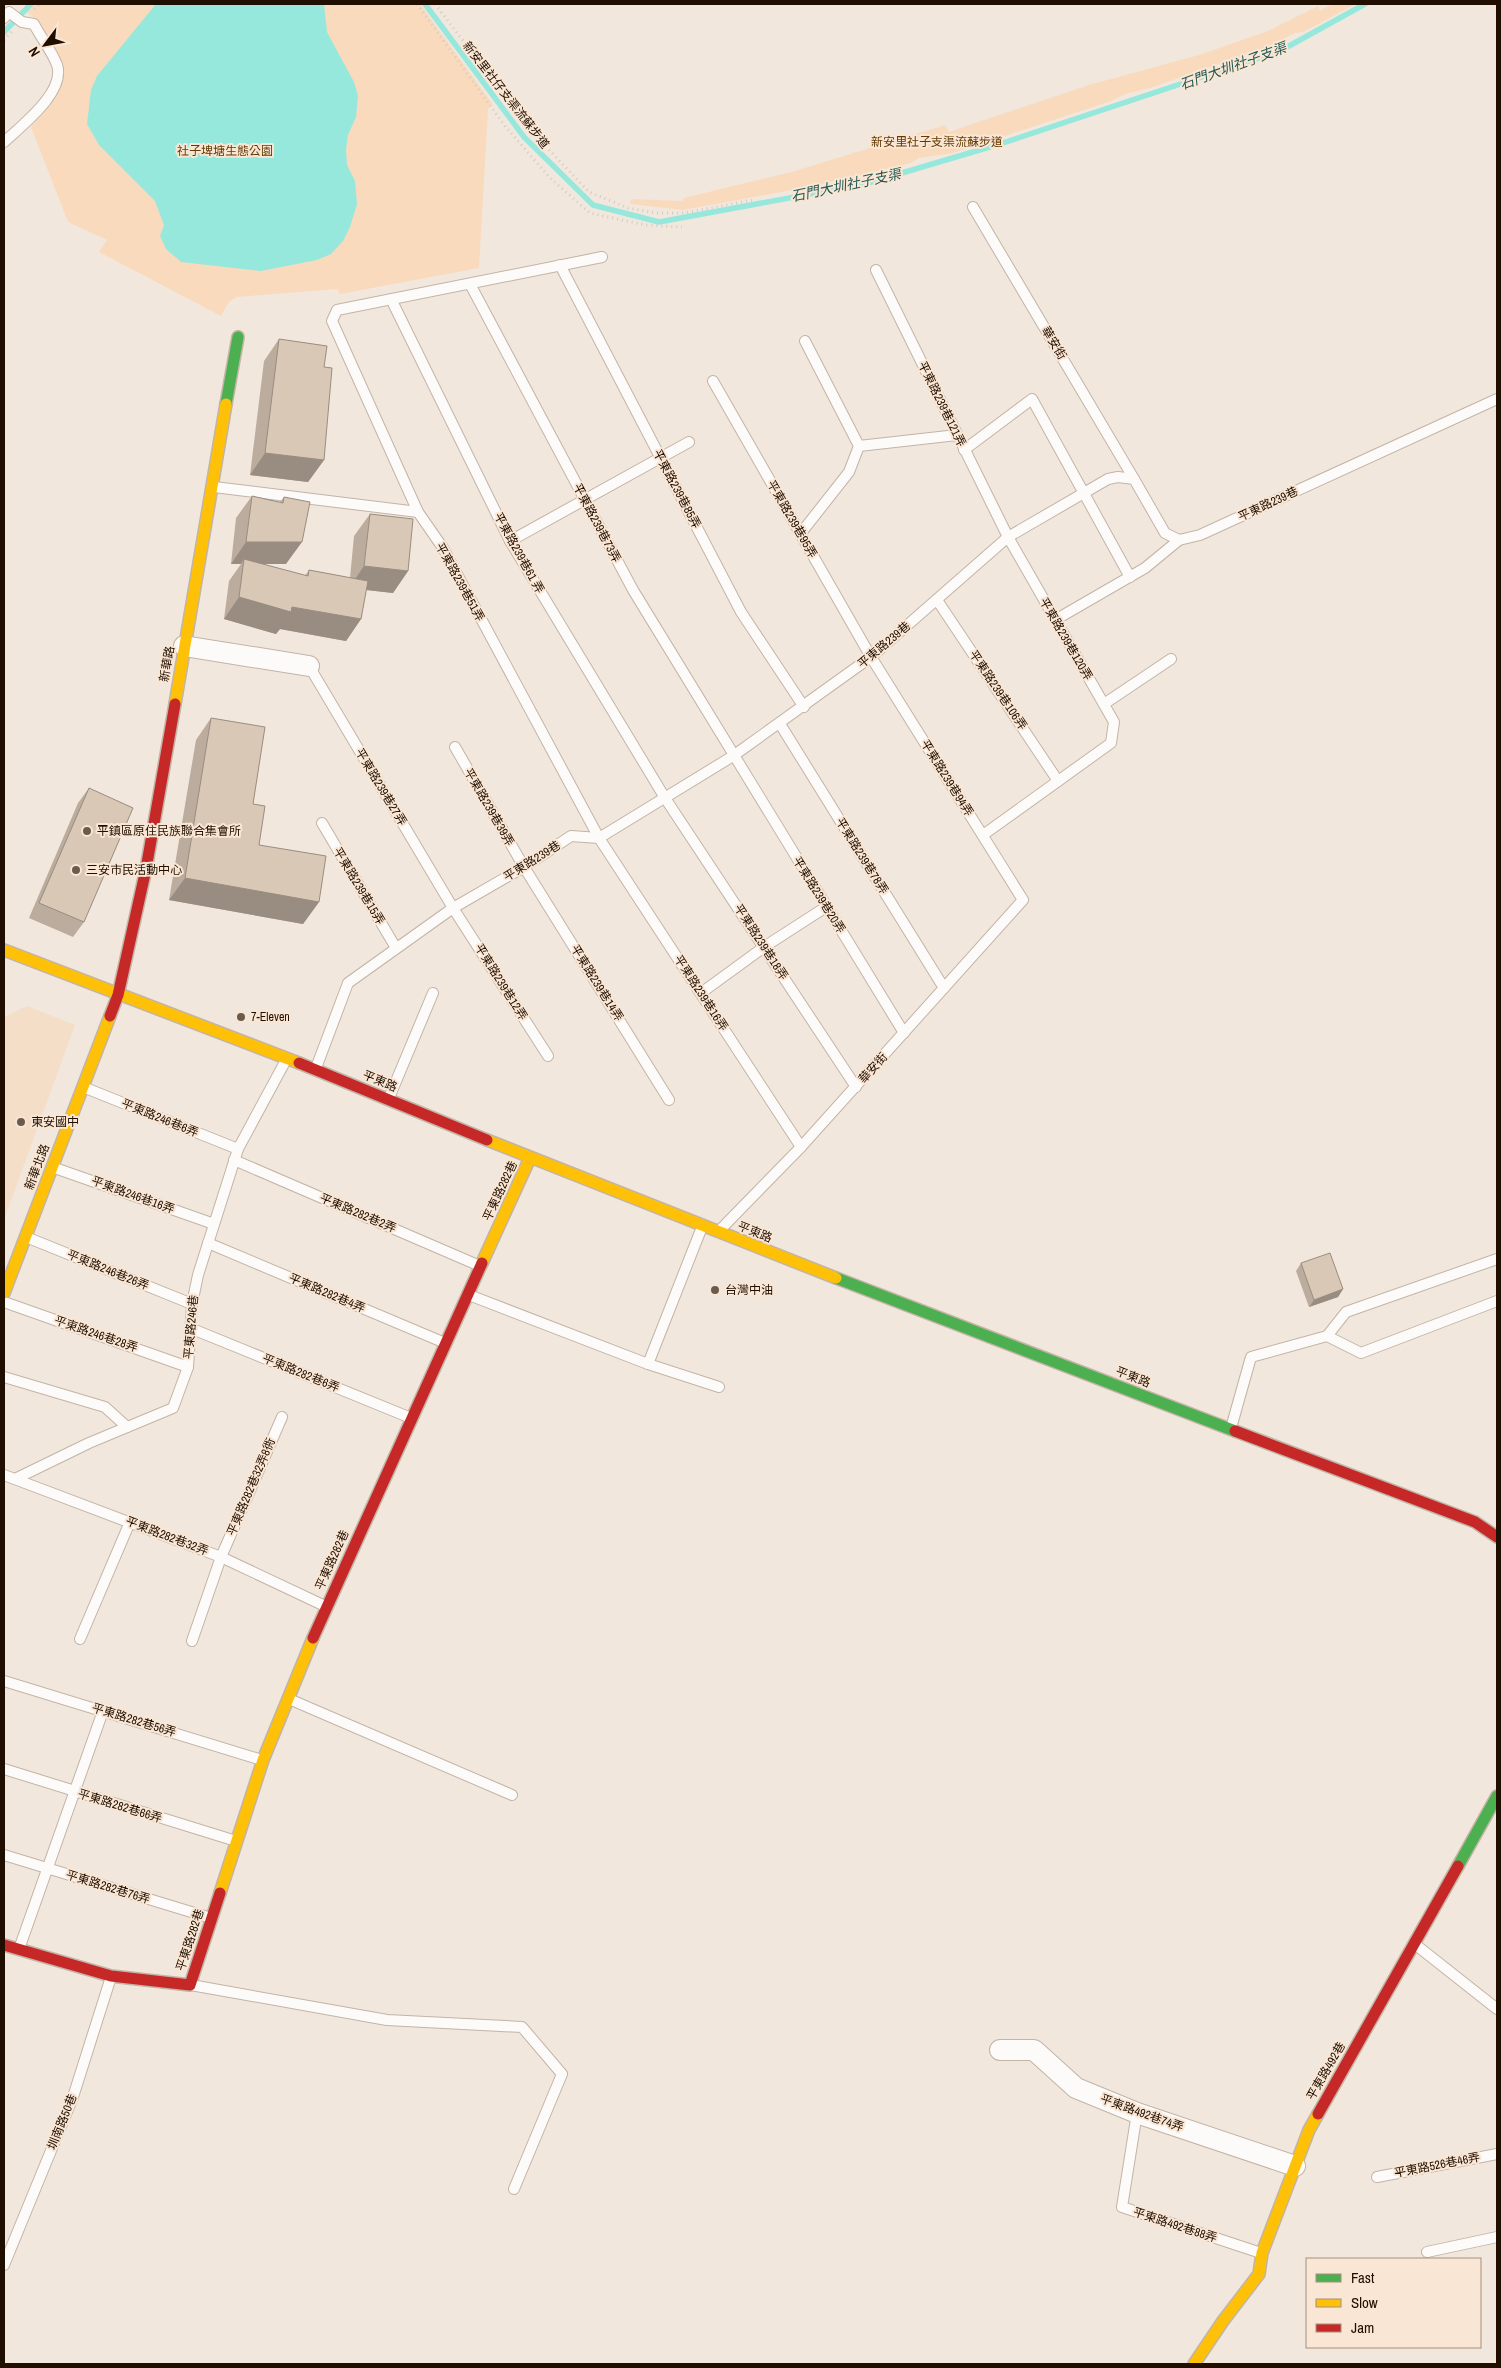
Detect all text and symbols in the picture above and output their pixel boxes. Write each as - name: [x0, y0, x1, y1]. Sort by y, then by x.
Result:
- north arrow: [20, 20, 70, 70]
- street label: 新安里社仔支渠流蘇步道: [459, 38, 553, 152]
- water label: 石門大圳社子支渠: [1177, 38, 1291, 94]
- text: N: [24, 44, 44, 60]
- park label: 新安里社子支渠流蘇步道: [871, 134, 1003, 150]
- park label: 社子埤塘生態公園: [177, 143, 273, 159]
- water label: 石門大圳社子支渠: [789, 164, 905, 205]
- street label: 華安街: [1038, 323, 1070, 363]
- street label: 平東路239巷121弄: [914, 359, 970, 449]
- street label: 平東路239巷85弄: [649, 447, 705, 531]
- street label: 平東路239巷95弄: [763, 477, 821, 561]
- street label: 平東路239巷73弄: [569, 481, 625, 565]
- street label: 平東路239巷: [1235, 483, 1301, 525]
- street label: 平東路239巷61 弄: [490, 510, 548, 596]
- street label: 平東路239巷51弄: [432, 540, 488, 624]
- street label: 平東路239巷120弄: [1036, 595, 1096, 683]
- street label: 平東路239巷: [854, 618, 914, 672]
- street label: 新華路: [156, 645, 178, 683]
- street label: 平東路239巷106弄: [965, 647, 1031, 733]
- street label: 平東路239巷94弄: [917, 737, 977, 819]
- street label: 平東路239巷27弄: [352, 745, 410, 829]
- street label: 平東路239巷39弄: [460, 765, 518, 849]
- street label: 平東路239巷78弄: [832, 815, 892, 897]
- place label: 平鎮區原住民族聯合集會所: [97, 823, 241, 839]
- marker: 平鎮區原住民族聯合集會所: [81, 825, 93, 837]
- street label: 平東路239巷: [500, 837, 564, 885]
- street label: 平東路239巷15弄: [330, 844, 388, 928]
- street label: 平東路239巷20弄: [789, 854, 849, 936]
- place label: 三安市民活動中心: [86, 862, 182, 878]
- marker: 三安市民活動中心: [70, 864, 82, 876]
- street label: 平東路239巷18弄: [730, 901, 792, 983]
- street label: 平東路239巷12弄: [471, 941, 531, 1023]
- street label: 平東路239巷14弄: [567, 942, 627, 1024]
- street label: 平東路239巷16弄: [670, 952, 732, 1034]
- place label: 7-Eleven: [251, 1009, 290, 1025]
- marker: 7-Eleven: [235, 1011, 247, 1023]
- street label: 華安街: [855, 1049, 891, 1087]
- street label: 平東路: [360, 1067, 400, 1095]
- street label: 平東路246巷6弄: [119, 1095, 201, 1141]
- place label: 東安國中: [31, 1114, 79, 1130]
- marker: 東安國中: [15, 1116, 27, 1128]
- street label: 新華北路: [21, 1142, 53, 1192]
- street label: 平東路282巷: [479, 1158, 521, 1224]
- street label: 平東路246巷16弄: [89, 1173, 177, 1217]
- street label: 平東路282巷2弄: [317, 1190, 399, 1236]
- street label: 平東路: [735, 1218, 775, 1246]
- street label: 平東路246巷26弄: [64, 1246, 152, 1294]
- street label: 平東路282巷4弄: [286, 1270, 368, 1316]
- place label: 台灣中油: [725, 1282, 773, 1298]
- marker: 台灣中油: [709, 1284, 721, 1296]
- street label: 平東路246巷: [180, 1294, 202, 1360]
- street label: 平東路246巷28弄: [52, 1312, 140, 1356]
- street label: 平東路282巷6弄: [260, 1350, 342, 1396]
- street label: 平東路: [1113, 1363, 1153, 1391]
- street label: 平東路282巷32弄8衖: [223, 1436, 279, 1538]
- street label: 平東路282巷32弄: [123, 1513, 211, 1559]
- street label: 平東路282巷: [312, 1527, 352, 1593]
- street label: 平東路282巷56弄: [90, 1700, 178, 1740]
- street label: 平東路282巷66弄: [76, 1786, 164, 1826]
- street label: 平東路282巷76弄: [64, 1867, 152, 1907]
- street label: 平東路282巷: [172, 1907, 208, 1973]
- street label: 平東路492巷: [1303, 2039, 1349, 2103]
- street label: 平東路492巷74弄: [1098, 2091, 1186, 2135]
- street label: 圳南路50巷: [44, 2092, 80, 2152]
- street label: 平東路526巷46弄: [1393, 2149, 1481, 2181]
- street label: 平東路492巷88弄: [1131, 2204, 1219, 2246]
- legend: [1306, 2258, 1481, 2348]
- text: Fast: [1351, 2267, 1375, 2288]
- text: Slow: [1351, 2292, 1378, 2313]
- text: Jam: [1351, 2317, 1374, 2338]

